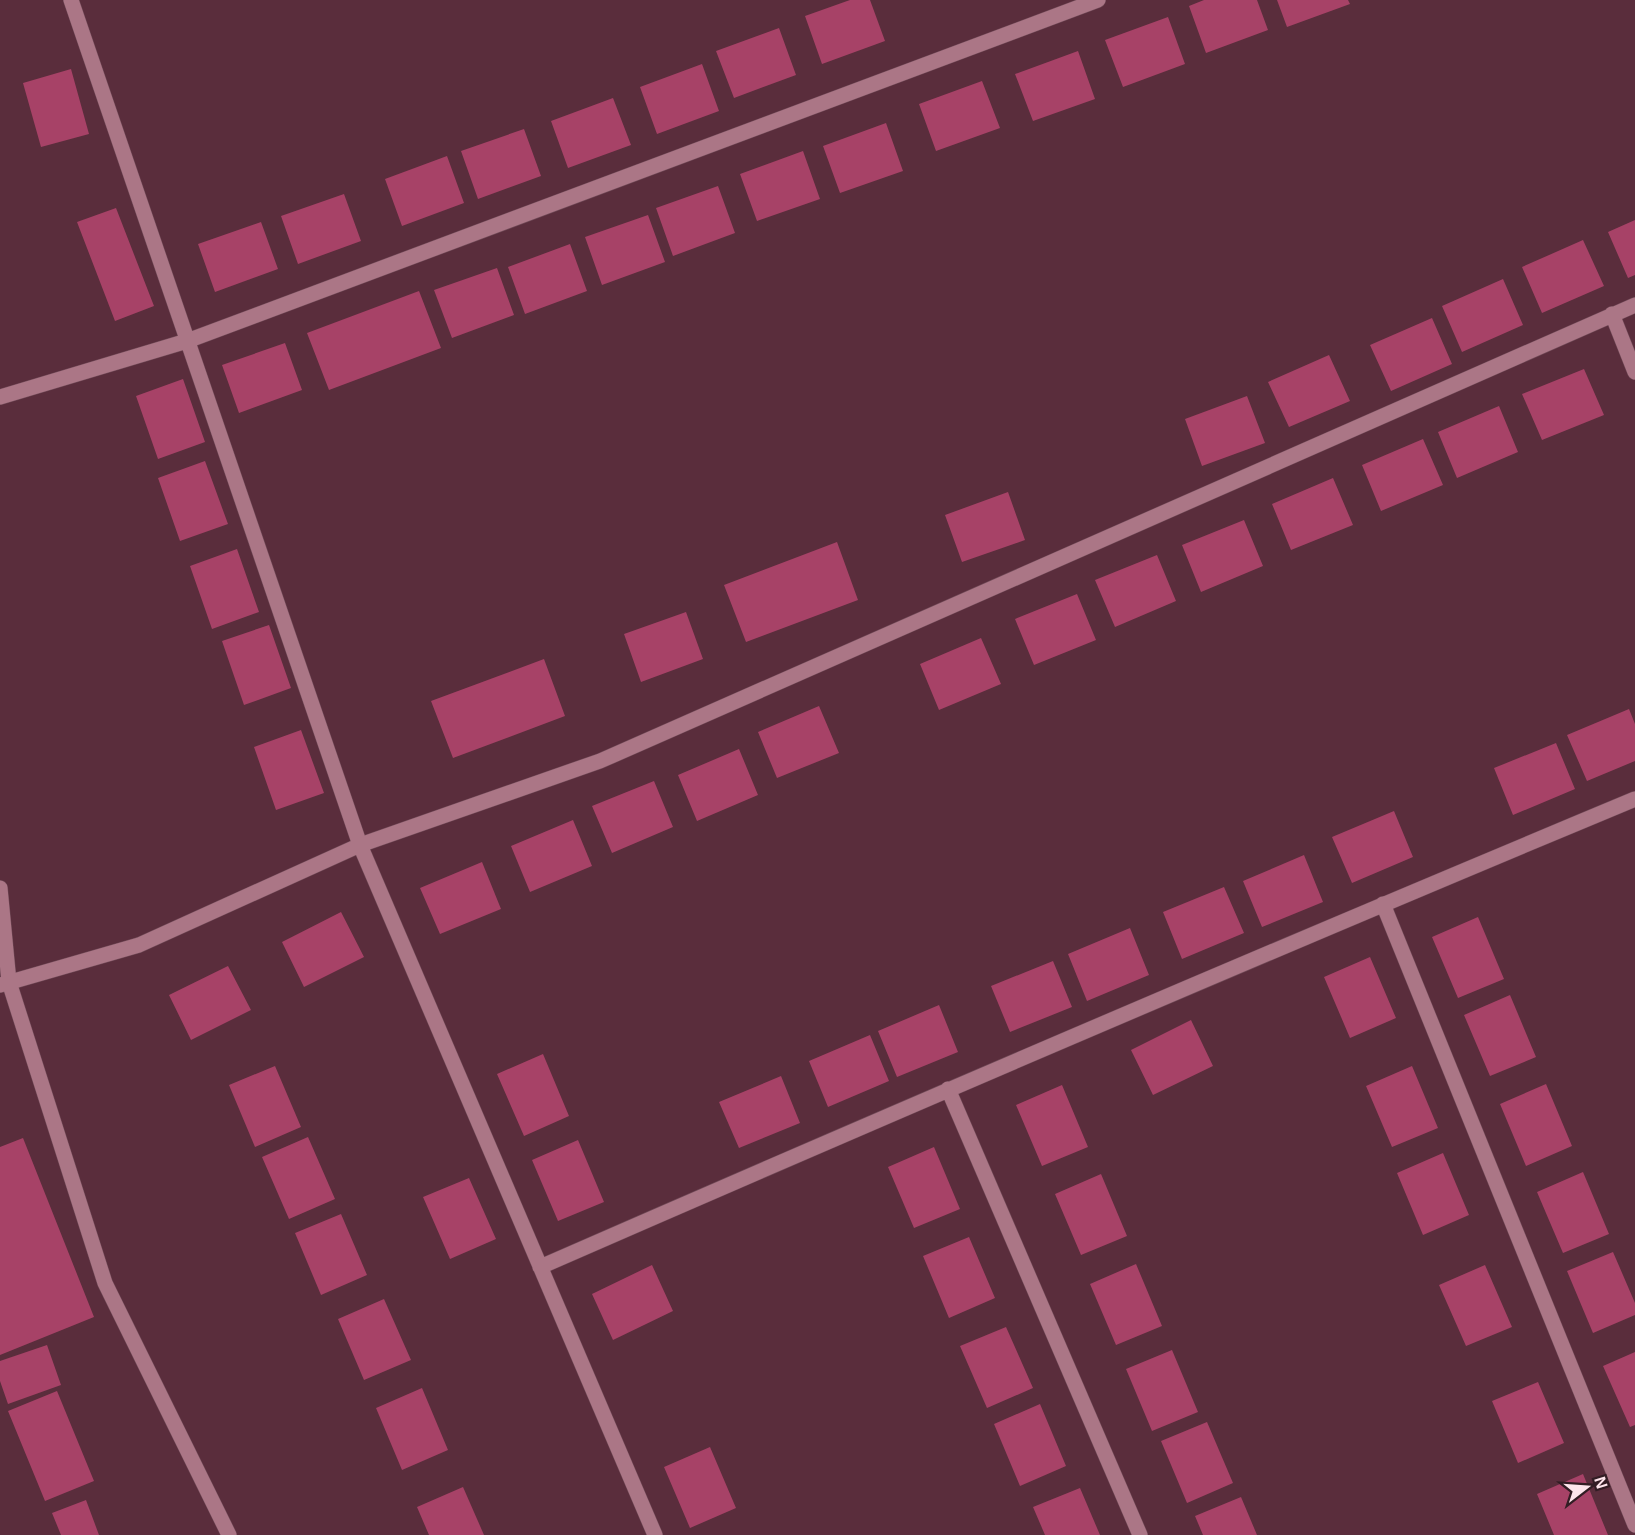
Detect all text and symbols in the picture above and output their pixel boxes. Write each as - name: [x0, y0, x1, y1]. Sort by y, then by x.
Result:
- north arrow: [1557, 1457, 1617, 1517]
- text: N: [1591, 1475, 1611, 1491]

